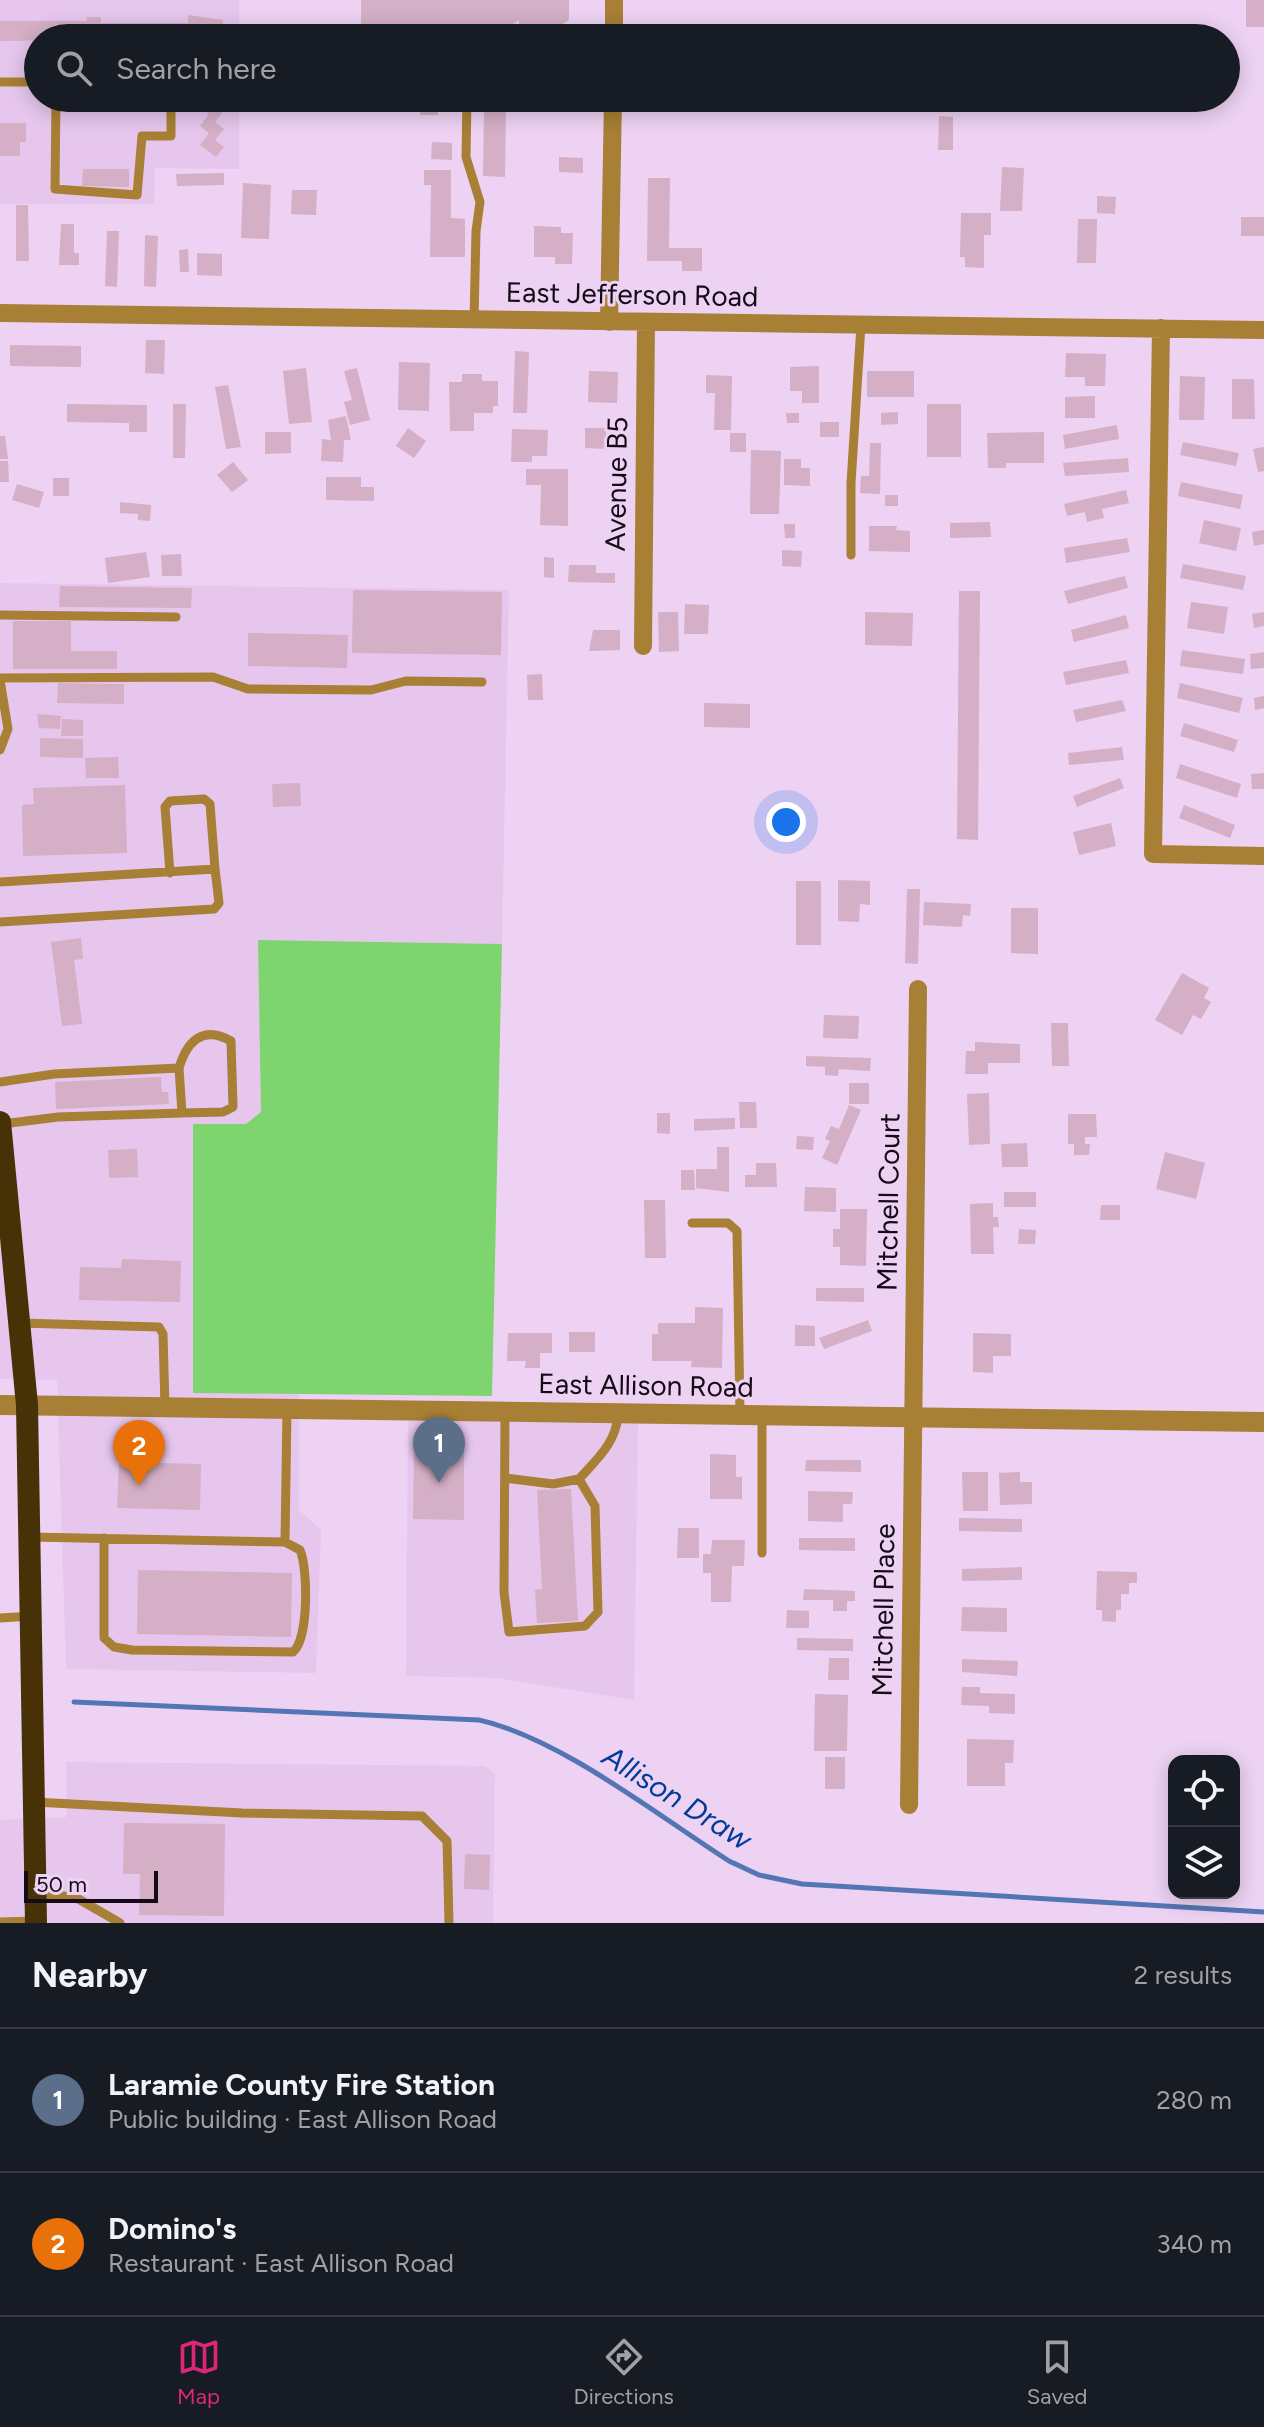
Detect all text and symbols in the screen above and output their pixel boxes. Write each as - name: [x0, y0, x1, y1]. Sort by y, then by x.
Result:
- search box: [24, 24, 1240, 112]
- icon: search: [52, 46, 96, 90]
- text: Search here: [116, 50, 276, 87]
- street label: East Jefferson Road: [505, 275, 759, 313]
- street label: Avenue B5: [598, 416, 634, 552]
- your location: [766, 802, 806, 842]
- street label: Mitchell Court: [869, 1113, 907, 1291]
- street label: East Allison Road: [538, 1366, 754, 1404]
- pin: 1: [413, 1417, 465, 1483]
- pin: 2: [113, 1420, 165, 1486]
- street label: Mitchell Place: [864, 1523, 902, 1697]
- water label: Allison Draw: [595, 1737, 760, 1859]
- map controls: [1168, 1755, 1240, 1899]
- button: locate: [1168, 1755, 1240, 1827]
- button: layers: [1168, 1827, 1240, 1899]
- scale bar: [24, 1867, 158, 1903]
- text: 50 m: [36, 1871, 87, 1898]
- text: Nearby: [32, 1955, 147, 1996]
- text: 2 results: [1134, 1959, 1232, 1991]
- text: Laramie County Fire Station: [108, 2066, 495, 2103]
- text: 1: [53, 2084, 63, 2116]
- text: 280 m: [1156, 2084, 1232, 2116]
- text: Public building · East Allison Road: [108, 2103, 497, 2135]
- text: Domino's: [108, 2210, 236, 2247]
- text: 2: [50, 2228, 66, 2260]
- text: 340 m: [1156, 2228, 1232, 2260]
- text: Restaurant · East Allison Road: [108, 2247, 454, 2279]
- tab: Map: [177, 2335, 221, 2410]
- tab: Directions: [574, 2335, 674, 2410]
- tab: Saved: [1027, 2335, 1087, 2410]

